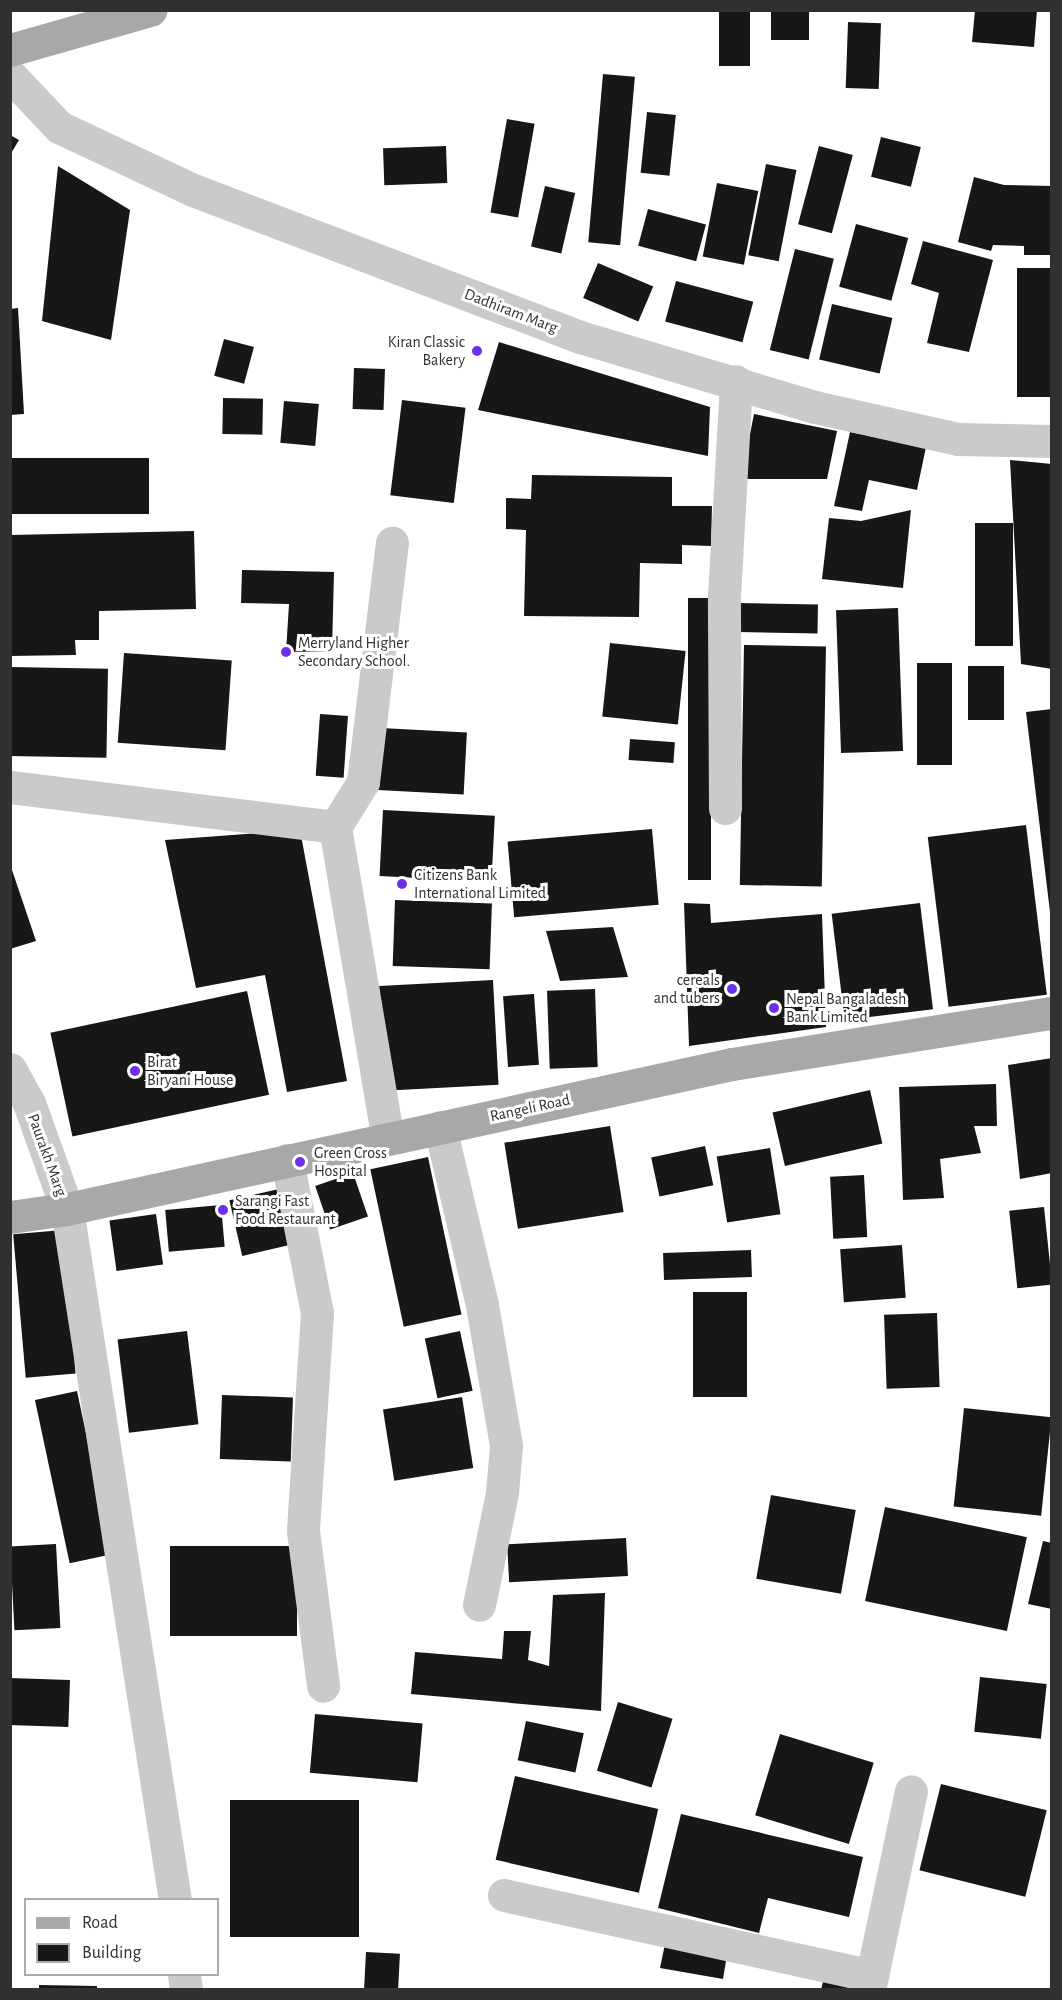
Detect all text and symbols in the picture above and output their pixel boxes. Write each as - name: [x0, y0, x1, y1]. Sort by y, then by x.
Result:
- street label: Dadhiram Marg: [462, 284, 560, 338]
- place label: Kiran Classic Bakery: [388, 332, 465, 370]
- marker: Kiran Classic Bakery: [470, 344, 484, 358]
- place label: Merryland Higher Secondary School.: [298, 633, 410, 671]
- marker: Merryland Higher Secondary School.: [279, 645, 293, 659]
- place label: Citizens Bank International Limited: [414, 865, 546, 903]
- marker: Citizens Bank International Limited: [395, 877, 409, 891]
- place label: cereals and tubers: [654, 970, 720, 1008]
- marker: cereals and tubers: [725, 982, 739, 996]
- place label: Nepal Bangaladesh Bank Limited: [786, 989, 906, 1027]
- marker: Nepal Bangaladesh Bank Limited: [767, 1001, 781, 1015]
- place label: Birat Biryani House: [147, 1052, 233, 1090]
- marker: Birat Biryani House: [128, 1064, 142, 1078]
- street label: Rangeli Road: [488, 1090, 572, 1126]
- street label: Paurakh Marg: [23, 1111, 71, 1199]
- place label: Green Cross Hospital: [314, 1143, 387, 1181]
- marker: Green Cross Hospital: [291, 1153, 309, 1171]
- place label: Sarangi Fast Food Restaurant: [235, 1191, 336, 1229]
- marker: Sarangi Fast Food Restaurant: [216, 1203, 230, 1217]
- legend: [24, 1898, 219, 1976]
- text: Road: [82, 1914, 118, 1932]
- text: Building: [82, 1944, 141, 1962]

